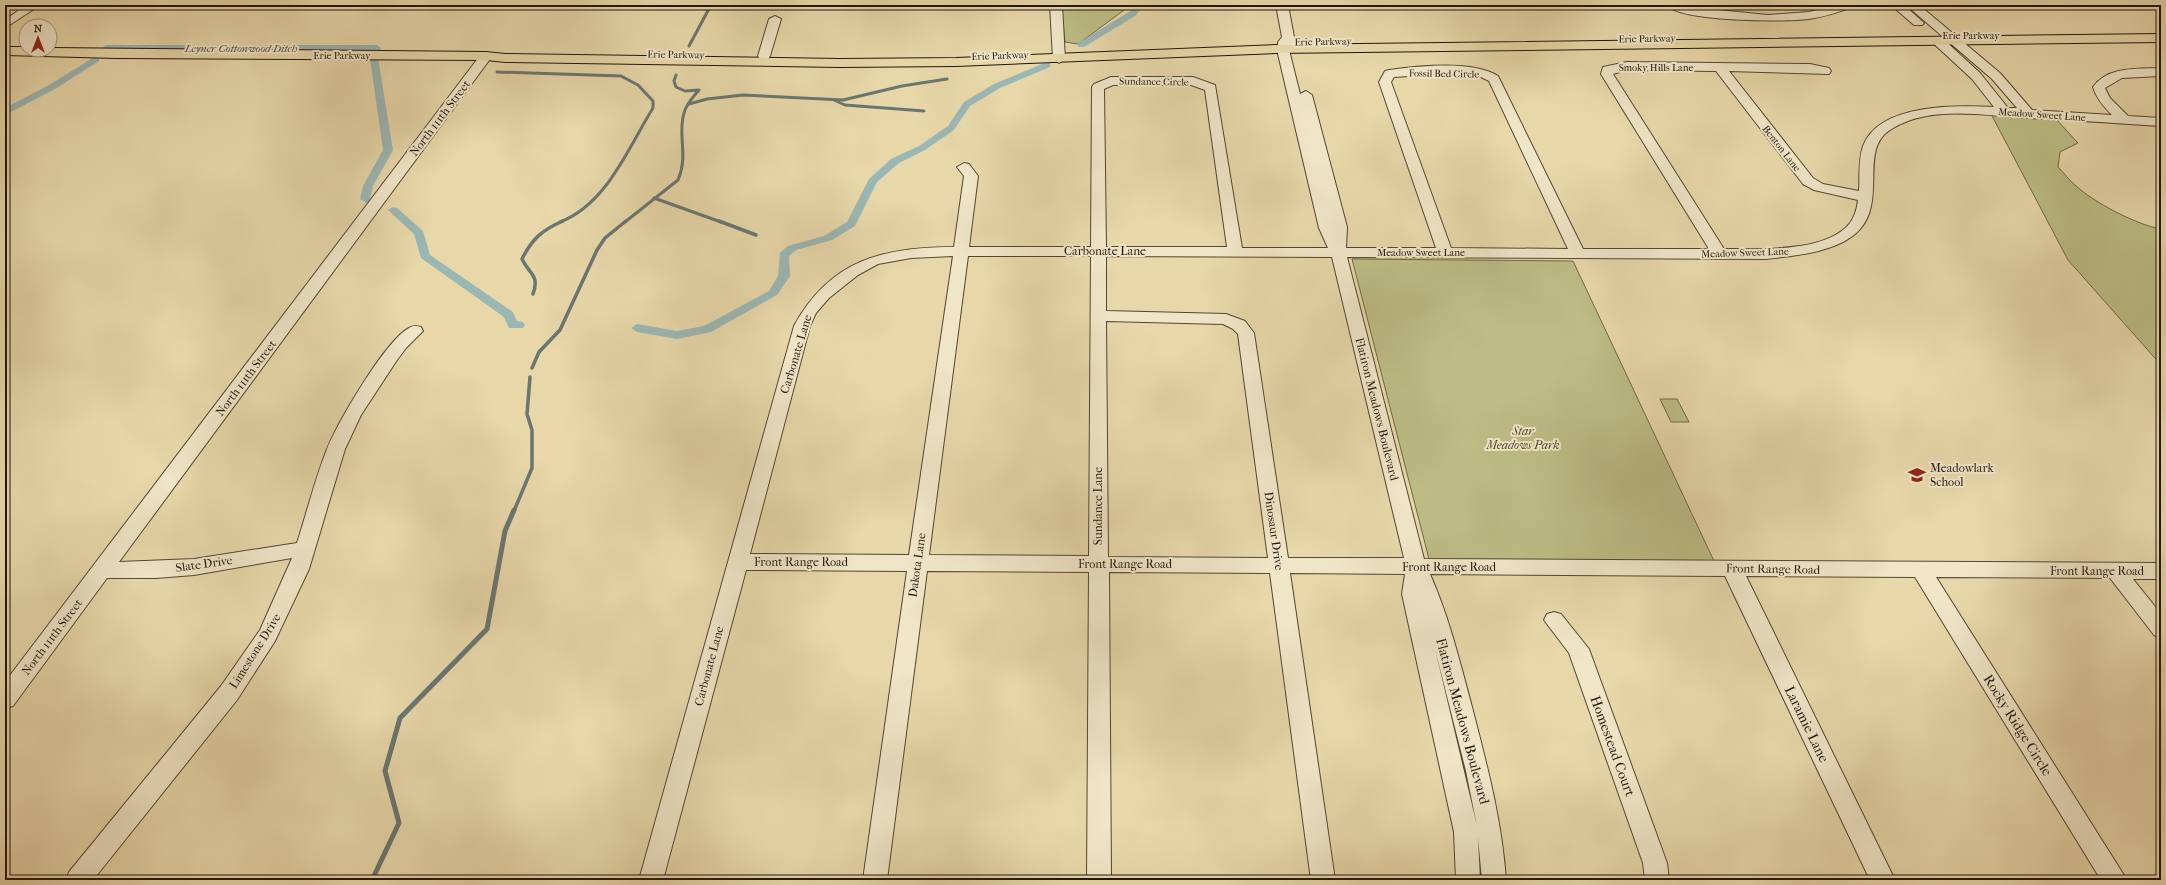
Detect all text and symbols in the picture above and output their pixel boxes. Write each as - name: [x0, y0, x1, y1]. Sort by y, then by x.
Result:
- north arrow: [18, 18, 58, 58]
- text: N: [34, 22, 43, 35]
- street label: Erie Parkway: [1942, 30, 2000, 42]
- street label: Erie Parkway: [1618, 32, 1676, 45]
- street label: Erie Parkway: [1294, 35, 1352, 48]
- water label: Leyner Cottonwood Ditch: [184, 42, 298, 55]
- street label: Erie Parkway: [647, 49, 705, 62]
- street label: Erie Parkway: [971, 49, 1030, 63]
- street label: Erie Parkway: [313, 50, 371, 62]
- street label: Smoky Hills Lane: [1619, 62, 1693, 74]
- street label: Fossil Bed Circle: [1409, 67, 1479, 81]
- street label: Sundance Circle: [1119, 75, 1189, 89]
- street label: North 111th Street: [407, 77, 474, 159]
- street label: Meadow Sweet Lane: [1998, 106, 2086, 124]
- street label: Benton Lane: [1760, 123, 1803, 174]
- street label: Carbonate Lane: [1064, 244, 1146, 258]
- street label: Meadow Sweet Lane: [1701, 245, 1789, 261]
- street label: Meadow Sweet Lane: [1377, 247, 1465, 259]
- street label: Carbonate Lane: [777, 313, 815, 395]
- street label: Flatiron Meadows Boulevard: [1352, 336, 1402, 482]
- street label: North 111th Street: [213, 337, 280, 419]
- park label: Star Meadows Park: [1485, 424, 1560, 452]
- place label: Meadowlark School: [1930, 461, 1994, 489]
- school or university icon: Meadowlark School: [1907, 465, 1927, 485]
- street label: Sundance Lane: [1091, 467, 1105, 545]
- street label: Dinosaur Drive: [1262, 491, 1286, 571]
- street label: Dakota Lane: [906, 532, 928, 598]
- street label: Slate Drive: [175, 553, 233, 575]
- street label: Front Range Road: [754, 555, 849, 569]
- street label: Front Range Road: [1078, 557, 1173, 571]
- street label: Front Range Road: [1402, 560, 1497, 574]
- street label: Front Range Road: [1726, 561, 1821, 577]
- street label: Front Range Road: [2050, 564, 2145, 578]
- street label: North 111th Street: [19, 596, 86, 678]
- street label: Limestone Drive: [226, 611, 284, 691]
- street label: Carbonate Lane: [692, 625, 726, 707]
- street label: Flatiron Meadows Boulevard: [1432, 636, 1493, 807]
- street label: Rocky Ridge Circle: [1980, 671, 2056, 779]
- street label: Laramie Lane: [1781, 683, 1832, 765]
- street label: Homestead Court: [1586, 693, 1639, 799]

